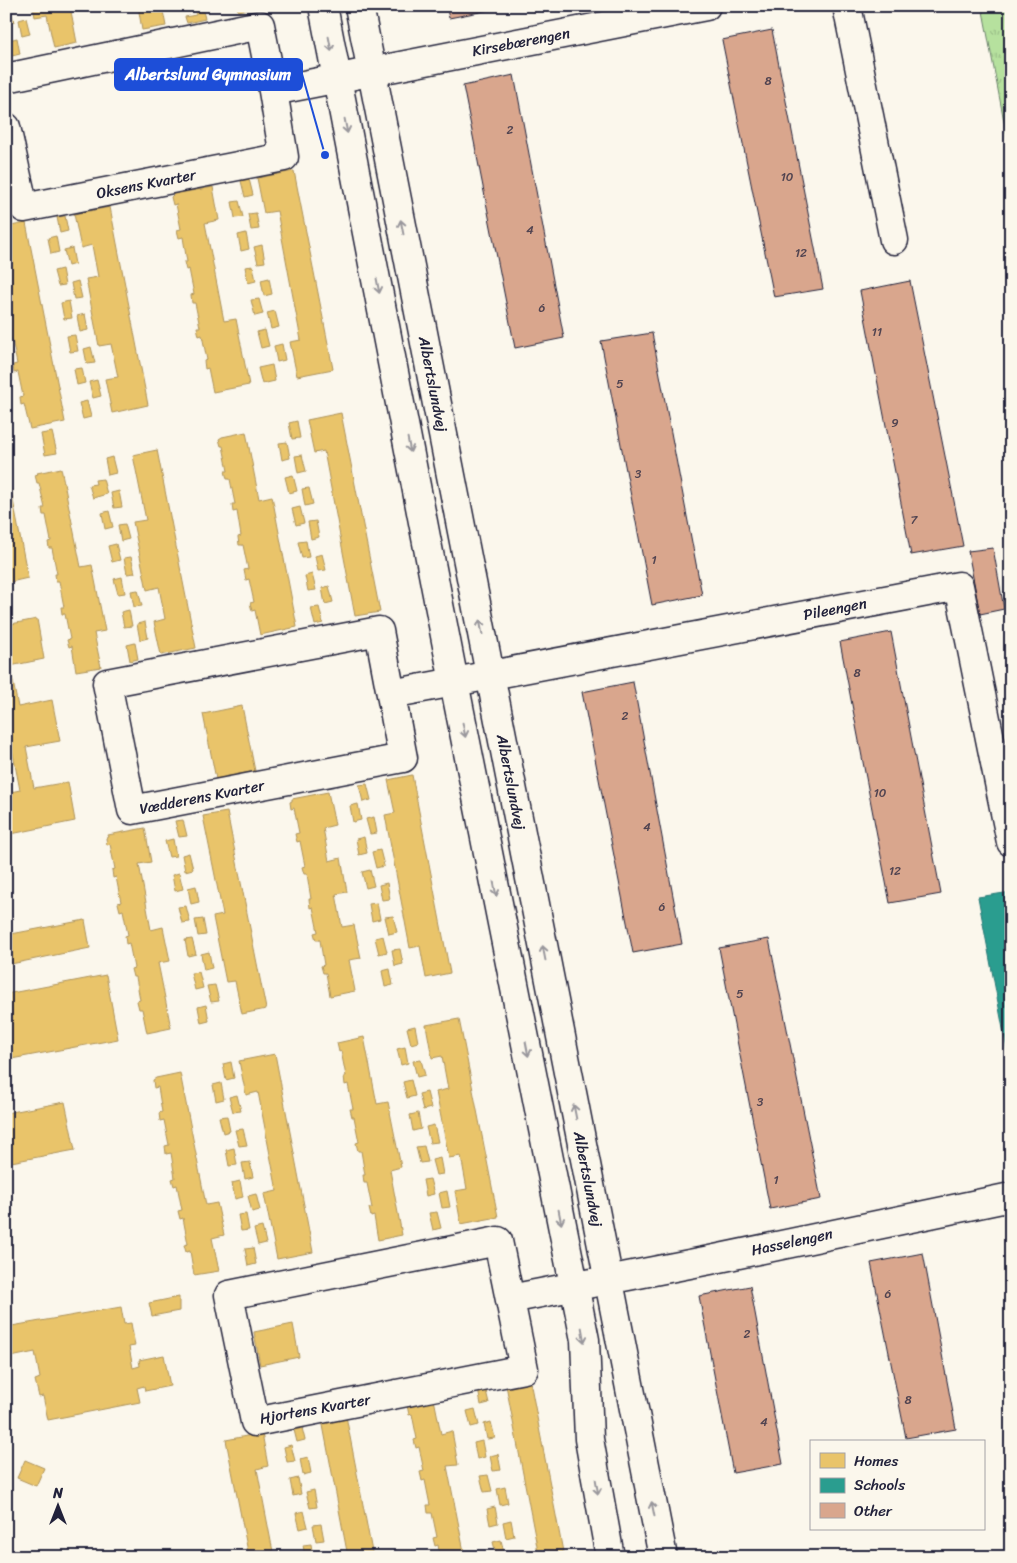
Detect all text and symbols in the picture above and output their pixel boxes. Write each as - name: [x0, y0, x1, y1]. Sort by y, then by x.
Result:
- street label: Kirsebærengen: [470, 20, 572, 64]
- one-way arrow: [326, 35, 336, 51]
- callout: Albertslund Gymnasium: [115, 59, 302, 90]
- text: Albertslund Gymnasium: [124, 60, 292, 89]
- house number: 8: [764, 70, 772, 92]
- one-way arrow: [342, 118, 352, 134]
- house number: 2: [507, 119, 514, 141]
- street label: Oksens Kvarter: [94, 161, 199, 206]
- house number: 10: [781, 166, 794, 188]
- one-way arrow: [397, 219, 407, 235]
- house number: 4: [526, 219, 534, 241]
- house number: 12: [795, 242, 807, 264]
- one-way arrow: [373, 277, 383, 293]
- house number: 6: [539, 297, 546, 319]
- house number: 11: [872, 321, 882, 343]
- street label: Albertslundvej: [411, 333, 455, 434]
- house number: 5: [616, 373, 624, 395]
- house number: 9: [891, 412, 899, 434]
- one-way arrow: [404, 437, 414, 453]
- house number: 3: [635, 463, 642, 485]
- house number: 7: [911, 509, 919, 531]
- house number: 1: [651, 549, 657, 571]
- street label: Pileengen: [801, 590, 869, 628]
- one-way arrow: [475, 619, 485, 635]
- house number: 8: [853, 662, 861, 684]
- house number: 2: [622, 705, 629, 727]
- one-way arrow: [459, 721, 469, 737]
- street label: Albertslundvej: [489, 731, 533, 832]
- street label: Vædderens Kvarter: [137, 772, 267, 822]
- house number: 10: [874, 782, 887, 804]
- house number: 4: [643, 816, 651, 838]
- house number: 12: [889, 860, 901, 882]
- one-way arrow: [491, 881, 501, 897]
- house number: 6: [659, 896, 666, 918]
- one-way arrow: [539, 945, 548, 961]
- house number: 5: [736, 983, 744, 1005]
- one-way arrow: [523, 1040, 532, 1056]
- house number: 3: [757, 1091, 764, 1113]
- one-way arrow: [570, 1104, 579, 1120]
- street label: Albertslundvej: [566, 1128, 610, 1229]
- house number: 1: [773, 1169, 779, 1191]
- one-way arrow: [555, 1208, 565, 1224]
- street label: Hasselengen: [749, 1221, 835, 1263]
- house number: 6: [885, 1283, 892, 1305]
- house number: 2: [744, 1323, 751, 1345]
- one-way arrow: [579, 1326, 589, 1342]
- street label: Hjortens Kvarter: [258, 1386, 373, 1432]
- house number: 8: [904, 1389, 912, 1411]
- house number: 4: [760, 1411, 768, 1433]
- legend: [810, 1440, 984, 1530]
- text: Homes: [854, 1448, 898, 1474]
- text: Schools: [854, 1472, 905, 1498]
- one-way arrow: [593, 1479, 603, 1495]
- north arrow: [32, 1480, 82, 1530]
- text: N: [52, 1481, 63, 1506]
- text: Other: [854, 1498, 893, 1524]
- one-way arrow: [648, 1501, 657, 1517]

